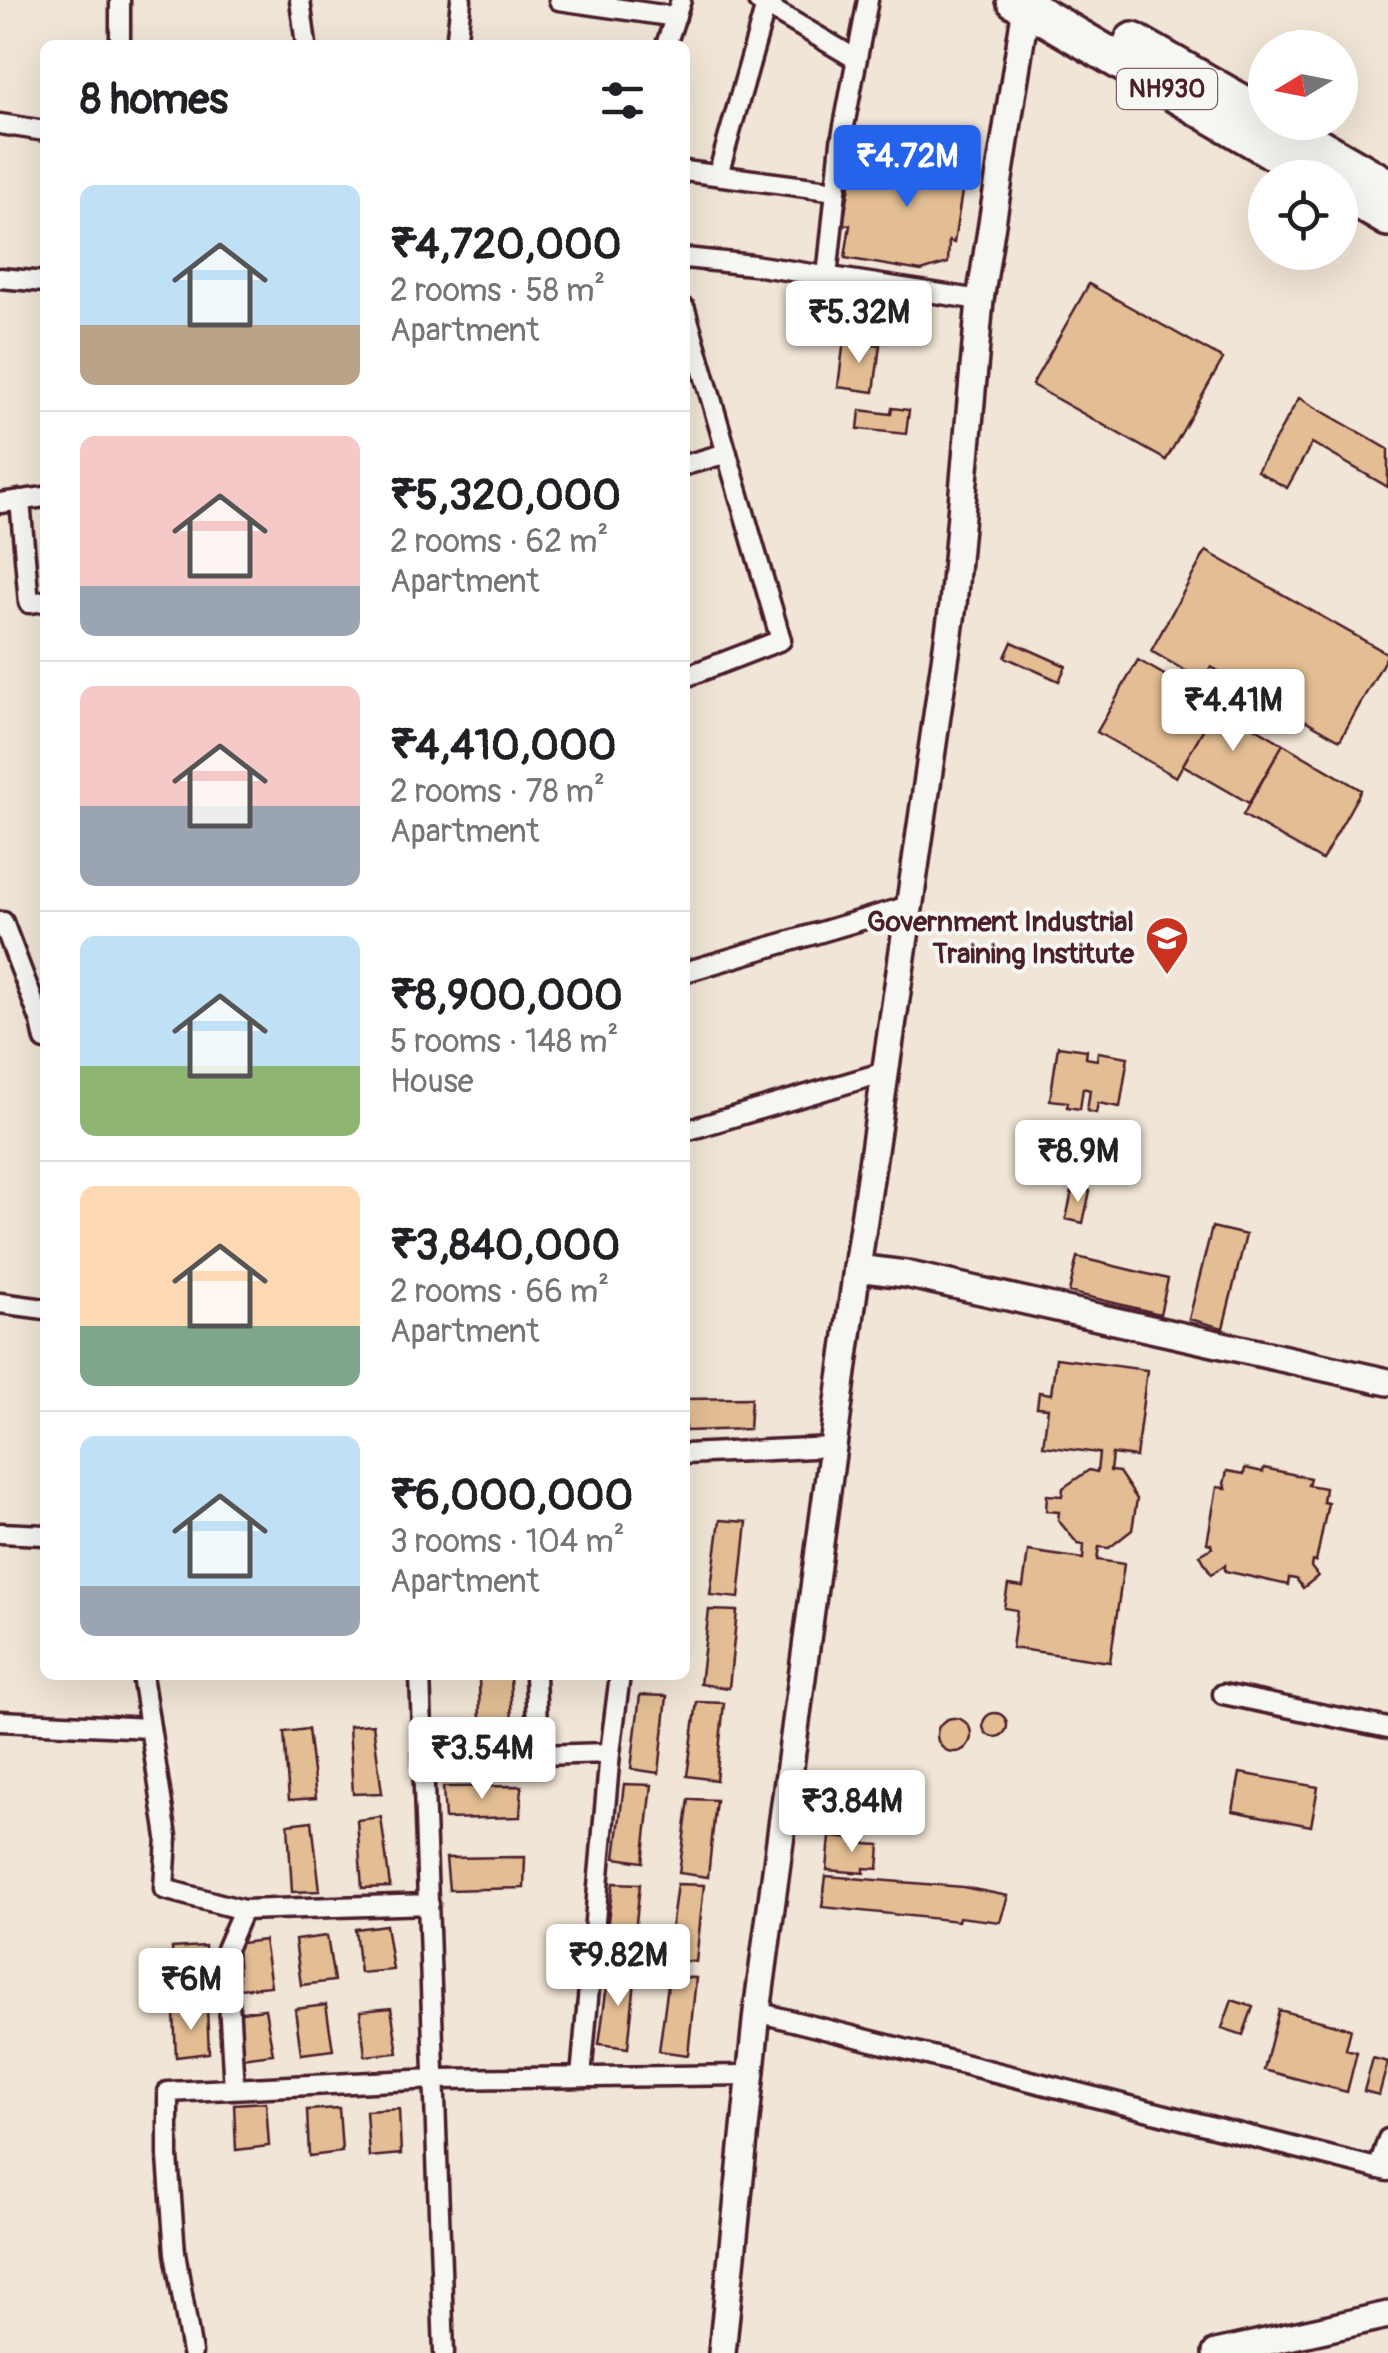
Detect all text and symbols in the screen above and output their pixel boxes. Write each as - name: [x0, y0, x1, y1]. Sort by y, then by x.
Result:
- north arrow: [1248, 30, 1358, 140]
- map controls: [1248, 30, 1358, 270]
- road number: NH930: [1117, 69, 1217, 109]
- icon: filters: [595, 73, 650, 128]
- text: 8 homes: [80, 74, 228, 126]
- pin: ₹4.72M: [826, 125, 988, 210]
- text: ₹4.72M: [856, 137, 958, 177]
- button: locate: [1248, 160, 1358, 270]
- text: ₹4,720,000: [390, 219, 621, 271]
- icon: home: [160, 225, 280, 345]
- text: 2 rooms · 58 m²: [390, 271, 605, 311]
- pin: ₹5.32M: [778, 281, 940, 366]
- text: ₹5.32M: [808, 293, 910, 333]
- text: Apartment: [390, 311, 539, 351]
- text: ₹5,320,000: [390, 470, 621, 522]
- icon: home: [160, 476, 280, 596]
- text: 2 rooms · 62 m²: [390, 522, 608, 562]
- text: Apartment: [390, 562, 539, 602]
- pin: ₹4.41M: [1152, 669, 1314, 754]
- text: ₹4.41M: [1184, 681, 1282, 721]
- text: ₹4,410,000: [390, 720, 616, 772]
- icon: home: [160, 726, 280, 846]
- text: 2 rooms · 78 m²: [390, 772, 605, 812]
- text: Apartment: [390, 812, 539, 852]
- place label: Government Industrial Training Institute: [867, 905, 1135, 972]
- school or university icon: Government Industrial Training Institute: [1144, 915, 1190, 976]
- text: ₹8,900,000: [390, 970, 623, 1022]
- icon: home: [160, 976, 280, 1096]
- text: 5 rooms · 148 m²: [390, 1022, 618, 1062]
- text: House: [390, 1062, 474, 1102]
- pin: ₹8.9M: [1008, 1120, 1148, 1205]
- text: ₹8.9M: [1037, 1132, 1119, 1172]
- text: ₹3,840,000: [390, 1220, 620, 1272]
- icon: home: [160, 1226, 280, 1346]
- text: 2 rooms · 66 m²: [390, 1272, 609, 1312]
- text: Apartment: [390, 1312, 539, 1352]
- text: ₹6,000,000: [390, 1470, 633, 1522]
- icon: home: [160, 1476, 280, 1596]
- text: 3 rooms · 104 m²: [390, 1522, 625, 1562]
- text: Apartment: [390, 1562, 539, 1602]
- pin: ₹3.54M: [401, 1717, 563, 1802]
- text: ₹3.54M: [430, 1729, 534, 1769]
- pin: ₹3.84M: [771, 1770, 933, 1855]
- text: ₹3.84M: [801, 1782, 903, 1822]
- pin: ₹9.82M: [537, 1924, 699, 2009]
- text: ₹9.82M: [568, 1936, 668, 1976]
- pin: ₹6M: [143, 1948, 239, 2033]
- text: ₹6M: [161, 1960, 221, 2000]

